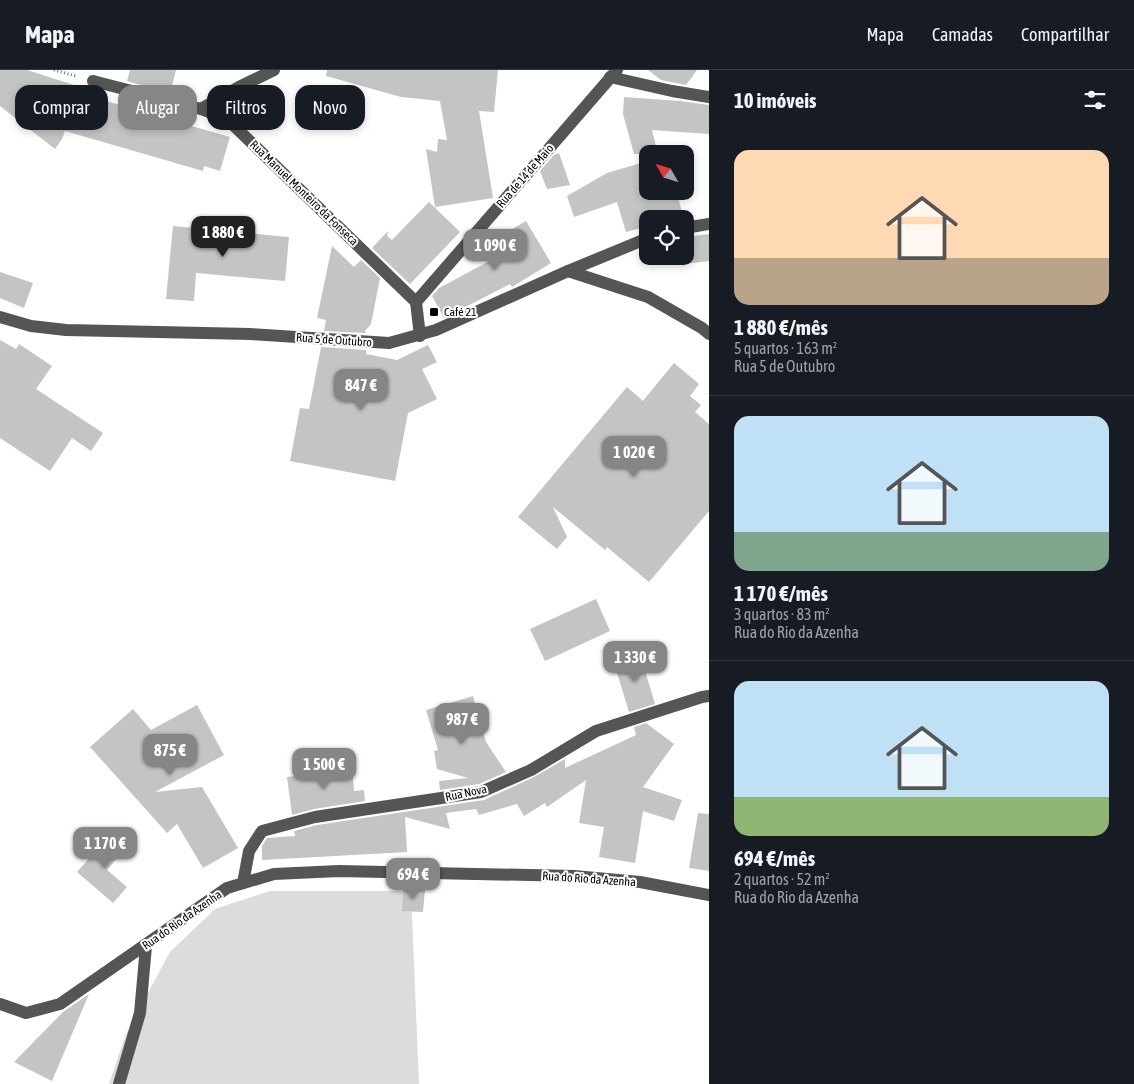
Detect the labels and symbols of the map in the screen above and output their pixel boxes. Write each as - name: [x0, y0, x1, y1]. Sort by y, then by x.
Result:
- street label: Rua Manuel Monteiro da Fonseca: [247, 138, 361, 248]
- street label: Rua de 14 de Maio: [494, 141, 557, 211]
- north arrow: [639, 145, 694, 200]
- pin: 1 880 €: [177, 216, 269, 258]
- pin: 1 090 €: [449, 228, 541, 271]
- place label: Café 21: [444, 305, 477, 319]
- marker: Café 21: [428, 306, 440, 318]
- street label: Rua 5 de Outubro: [296, 330, 373, 350]
- pin: 847 €: [326, 368, 396, 411]
- pin: 1 020 €: [588, 436, 680, 478]
- pin: 1 330 €: [589, 640, 681, 683]
- pin: 987 €: [427, 702, 497, 745]
- pin: 875 €: [135, 734, 205, 776]
- pin: 1 500 €: [278, 748, 370, 790]
- street label: Rua Nova: [444, 782, 488, 804]
- pin: 1 170 €: [59, 826, 151, 869]
- pin: 694 €: [378, 858, 448, 900]
- street label: Rua do Rio da Azenha: [542, 869, 636, 889]
- street label: Rua do Rio da Azenha: [140, 887, 224, 953]

